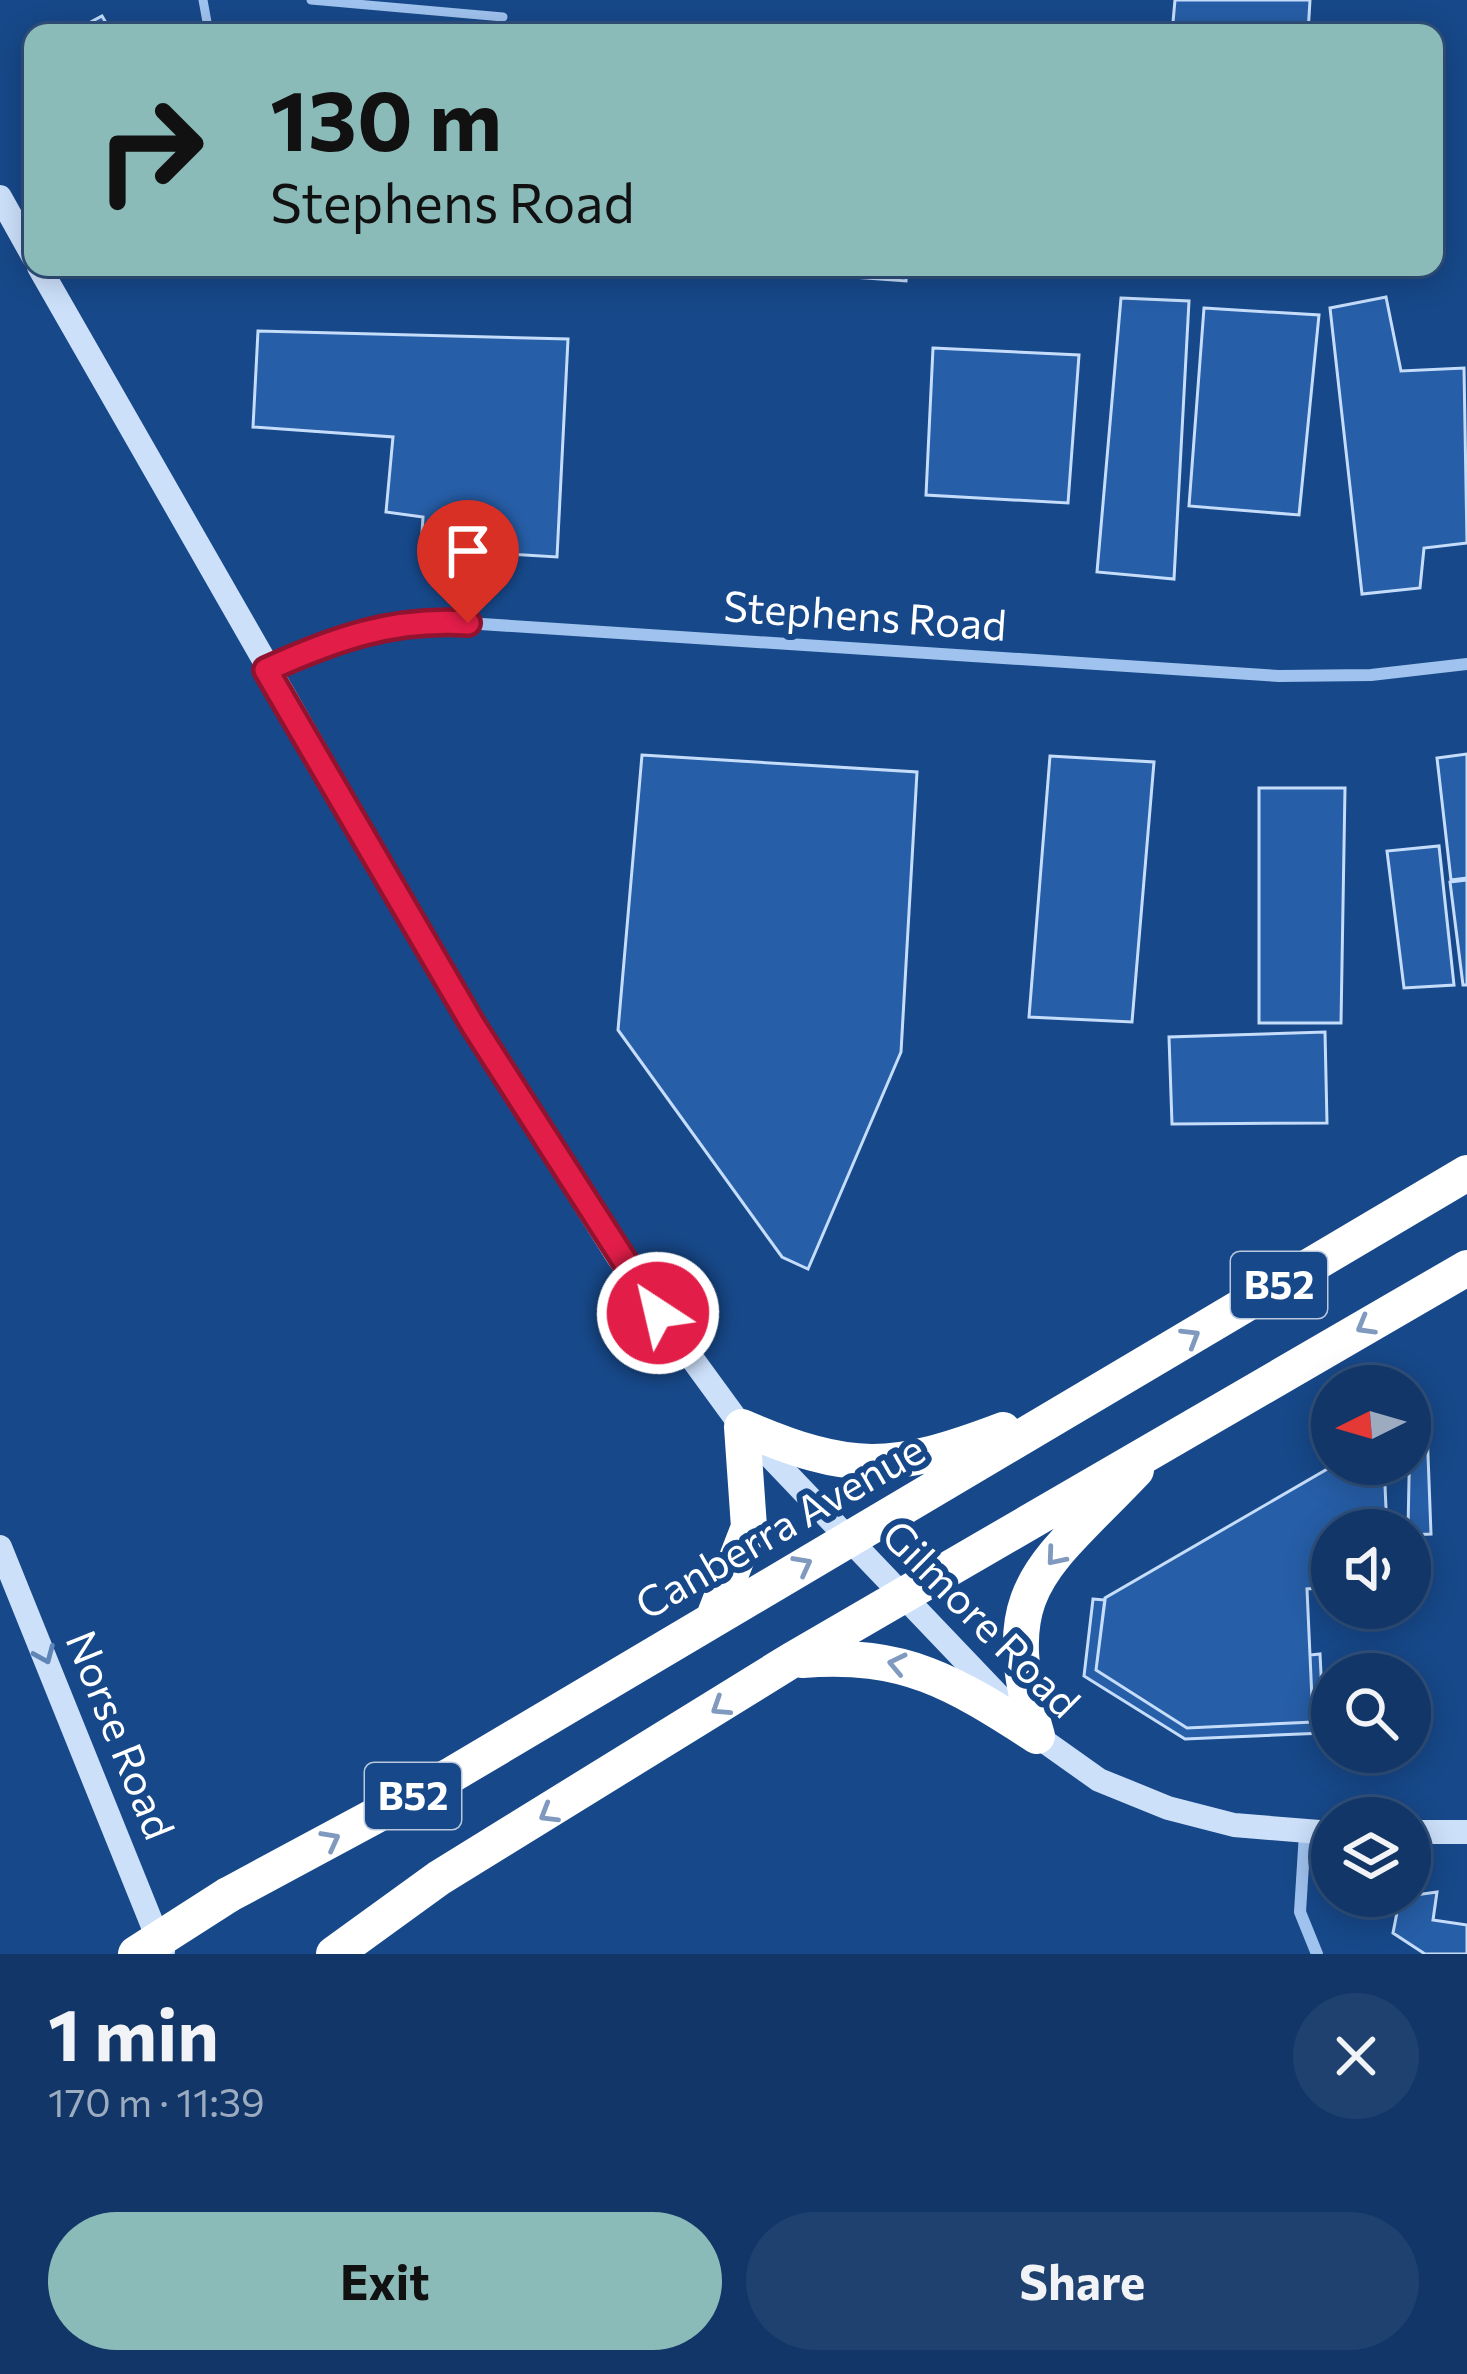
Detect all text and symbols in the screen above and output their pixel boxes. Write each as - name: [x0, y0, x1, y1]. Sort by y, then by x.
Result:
- text: 130 m: [270, 66, 502, 168]
- icon: right: [72, 72, 228, 228]
- text: Stephens Road: [270, 168, 635, 234]
- pin: [417, 500, 519, 623]
- icon: arrive: [435, 518, 501, 584]
- street label: Stephens Road: [722, 578, 1008, 650]
- position arrow: [595, 1250, 721, 1376]
- road number: B52: [1231, 1252, 1327, 1318]
- one-way arrow: [1357, 1311, 1378, 1334]
- one-way arrow: [1178, 1329, 1200, 1352]
- north arrow: [1311, 1365, 1431, 1485]
- map controls: [1311, 1365, 1431, 1917]
- street label: Canberra Avenue: [625, 1422, 933, 1629]
- street label: Gilmore Road: [873, 1508, 1092, 1727]
- button: sound: [1311, 1509, 1431, 1629]
- one-way arrow: [1047, 1543, 1069, 1565]
- one-way arrow: [791, 1556, 812, 1579]
- street label: Norse Road: [56, 1622, 187, 1846]
- one-way arrow: [31, 1643, 55, 1664]
- one-way arrow: [887, 1652, 907, 1677]
- button: search: [1311, 1653, 1431, 1773]
- one-way arrow: [712, 1693, 734, 1715]
- road number: B52: [365, 1763, 461, 1829]
- button: layers: [1311, 1797, 1431, 1917]
- one-way arrow: [539, 1800, 561, 1822]
- one-way arrow: [319, 1831, 340, 1854]
- text: 1 min: [48, 1988, 219, 2076]
- button: close: [1293, 1993, 1419, 2119]
- text: 170 m · 11:39: [48, 2077, 265, 2125]
- button: Exit: [48, 2212, 722, 2350]
- button: Share: [746, 2212, 1419, 2350]

